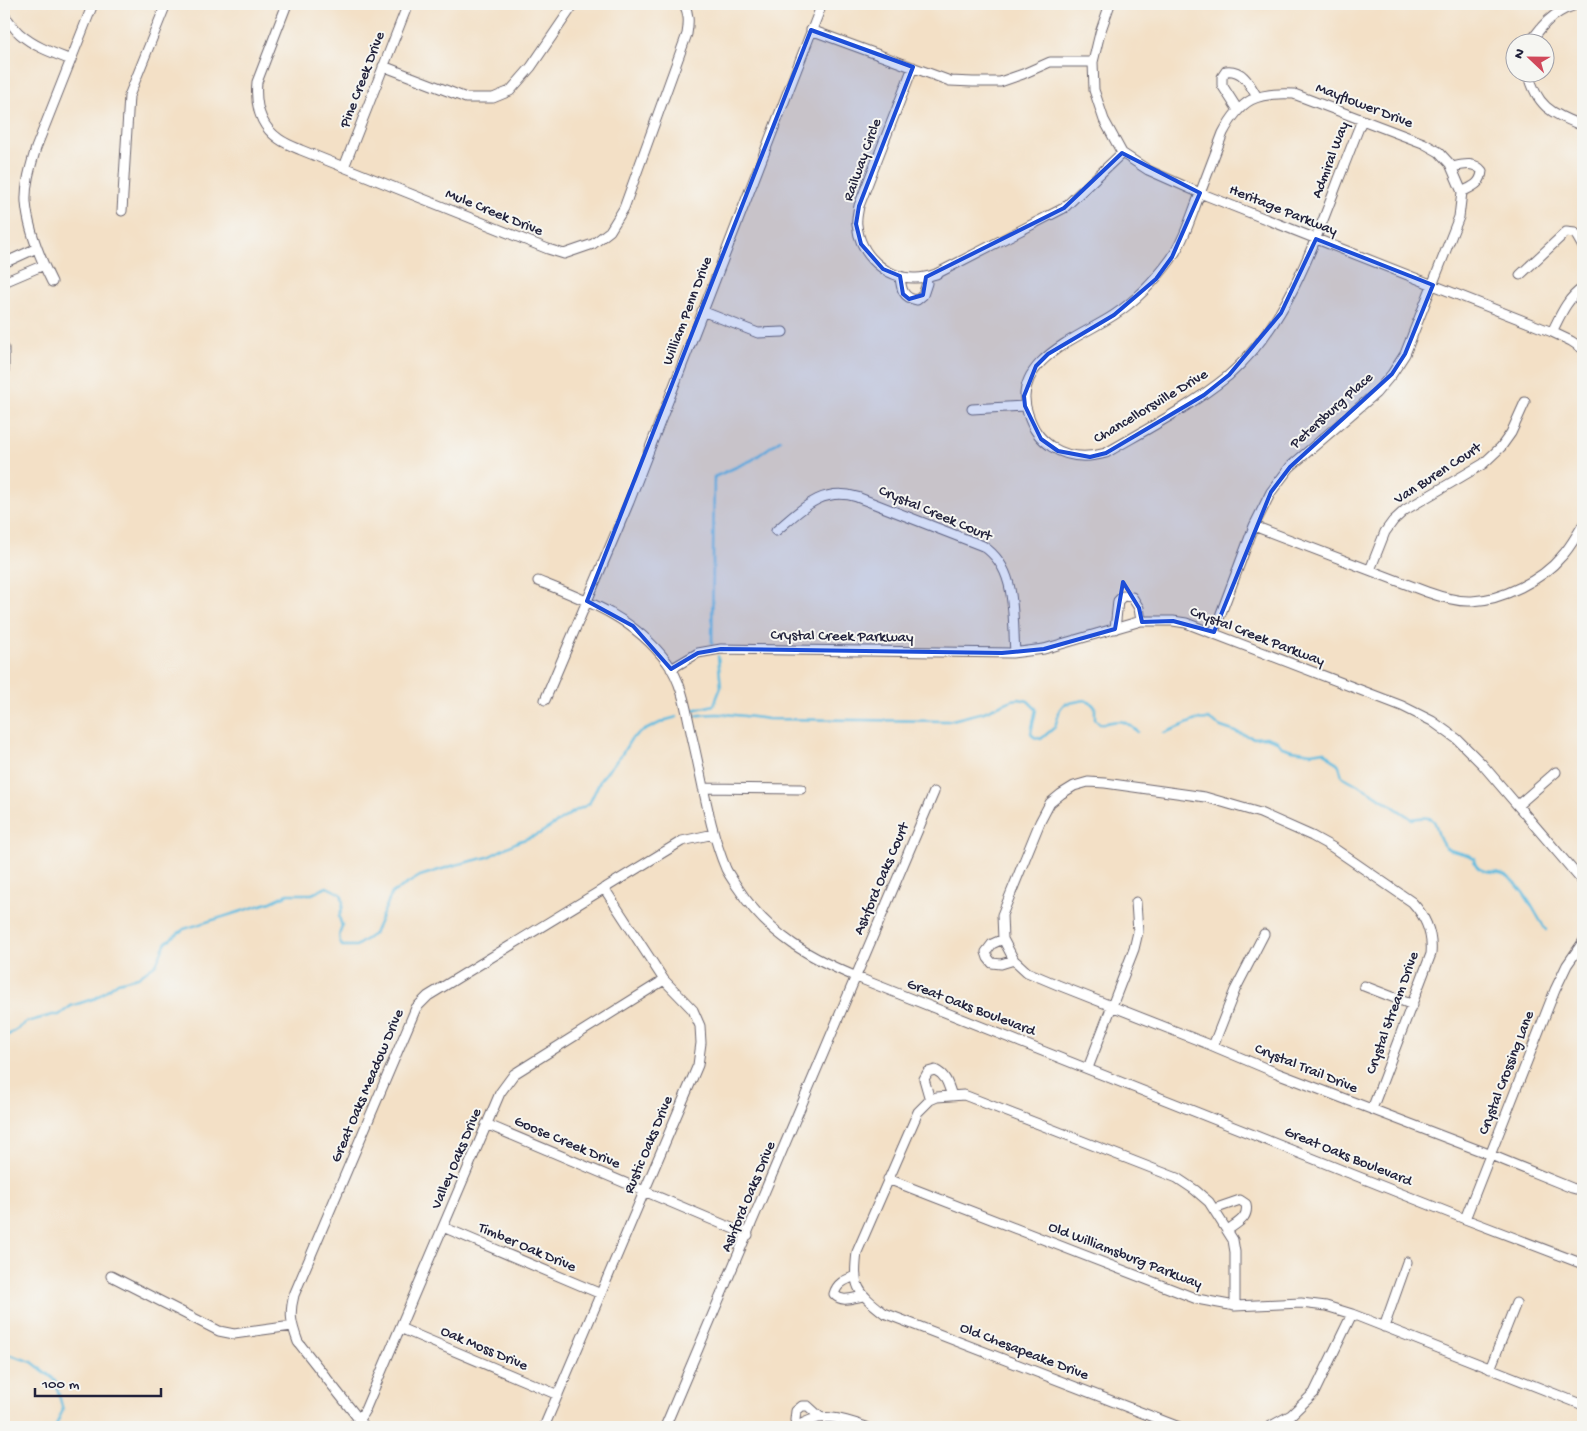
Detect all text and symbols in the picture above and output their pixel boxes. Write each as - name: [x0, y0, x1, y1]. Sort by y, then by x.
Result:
- street label: Pine Creek Drive: [336, 29, 390, 132]
- north arrow: [1504, 32, 1554, 82]
- text: N: [1511, 47, 1530, 61]
- street label: Mayflower Drive: [1313, 79, 1415, 133]
- street label: Railway Circle: [840, 116, 886, 204]
- street label: Admiral Way: [1308, 119, 1354, 201]
- street label: Heritage Parkway: [1226, 181, 1340, 241]
- street label: Mule Creek Drive: [442, 185, 546, 241]
- street label: William Penn Drive: [659, 254, 717, 368]
- street label: Chancellorsville Drive: [1091, 366, 1212, 448]
- street label: Petersburg Place: [1286, 369, 1378, 454]
- street label: Van Buren Court: [1390, 438, 1486, 509]
- street label: Crystal Creek Court: [876, 482, 996, 547]
- street label: Crystal Creek Parkway: [1187, 603, 1327, 671]
- street label: Crystal Creek Parkway: [770, 627, 914, 647]
- street label: Ashford Oaks Court: [850, 819, 914, 938]
- street label: Crystal Stream Drive: [1362, 949, 1424, 1077]
- street label: Great Oaks Boulevard: [904, 975, 1039, 1041]
- street label: Great Oaks Meadow Drive: [328, 1007, 409, 1165]
- street label: Crystal Crossing Lane: [1475, 1008, 1539, 1137]
- street label: Crystal Trail Drive: [1252, 1040, 1361, 1098]
- street label: Rustic Oaks Drive: [620, 1093, 678, 1197]
- street label: Valley Oaks Drive: [427, 1106, 486, 1213]
- street label: Goose Creek Drive: [511, 1112, 623, 1174]
- street label: Great Oaks Boulevard: [1281, 1123, 1416, 1191]
- street label: Ashford Oaks Drive: [718, 1139, 780, 1255]
- street label: Old Williamsburg Parkway: [1046, 1218, 1205, 1294]
- street label: Timber Oak Drive: [474, 1219, 579, 1277]
- street label: Old Chesapeake Drive: [957, 1319, 1091, 1385]
- street label: Oak Moss Drive: [438, 1323, 531, 1376]
- scale bar: [35, 1366, 161, 1398]
- text: 100 m: [41, 1376, 80, 1394]

